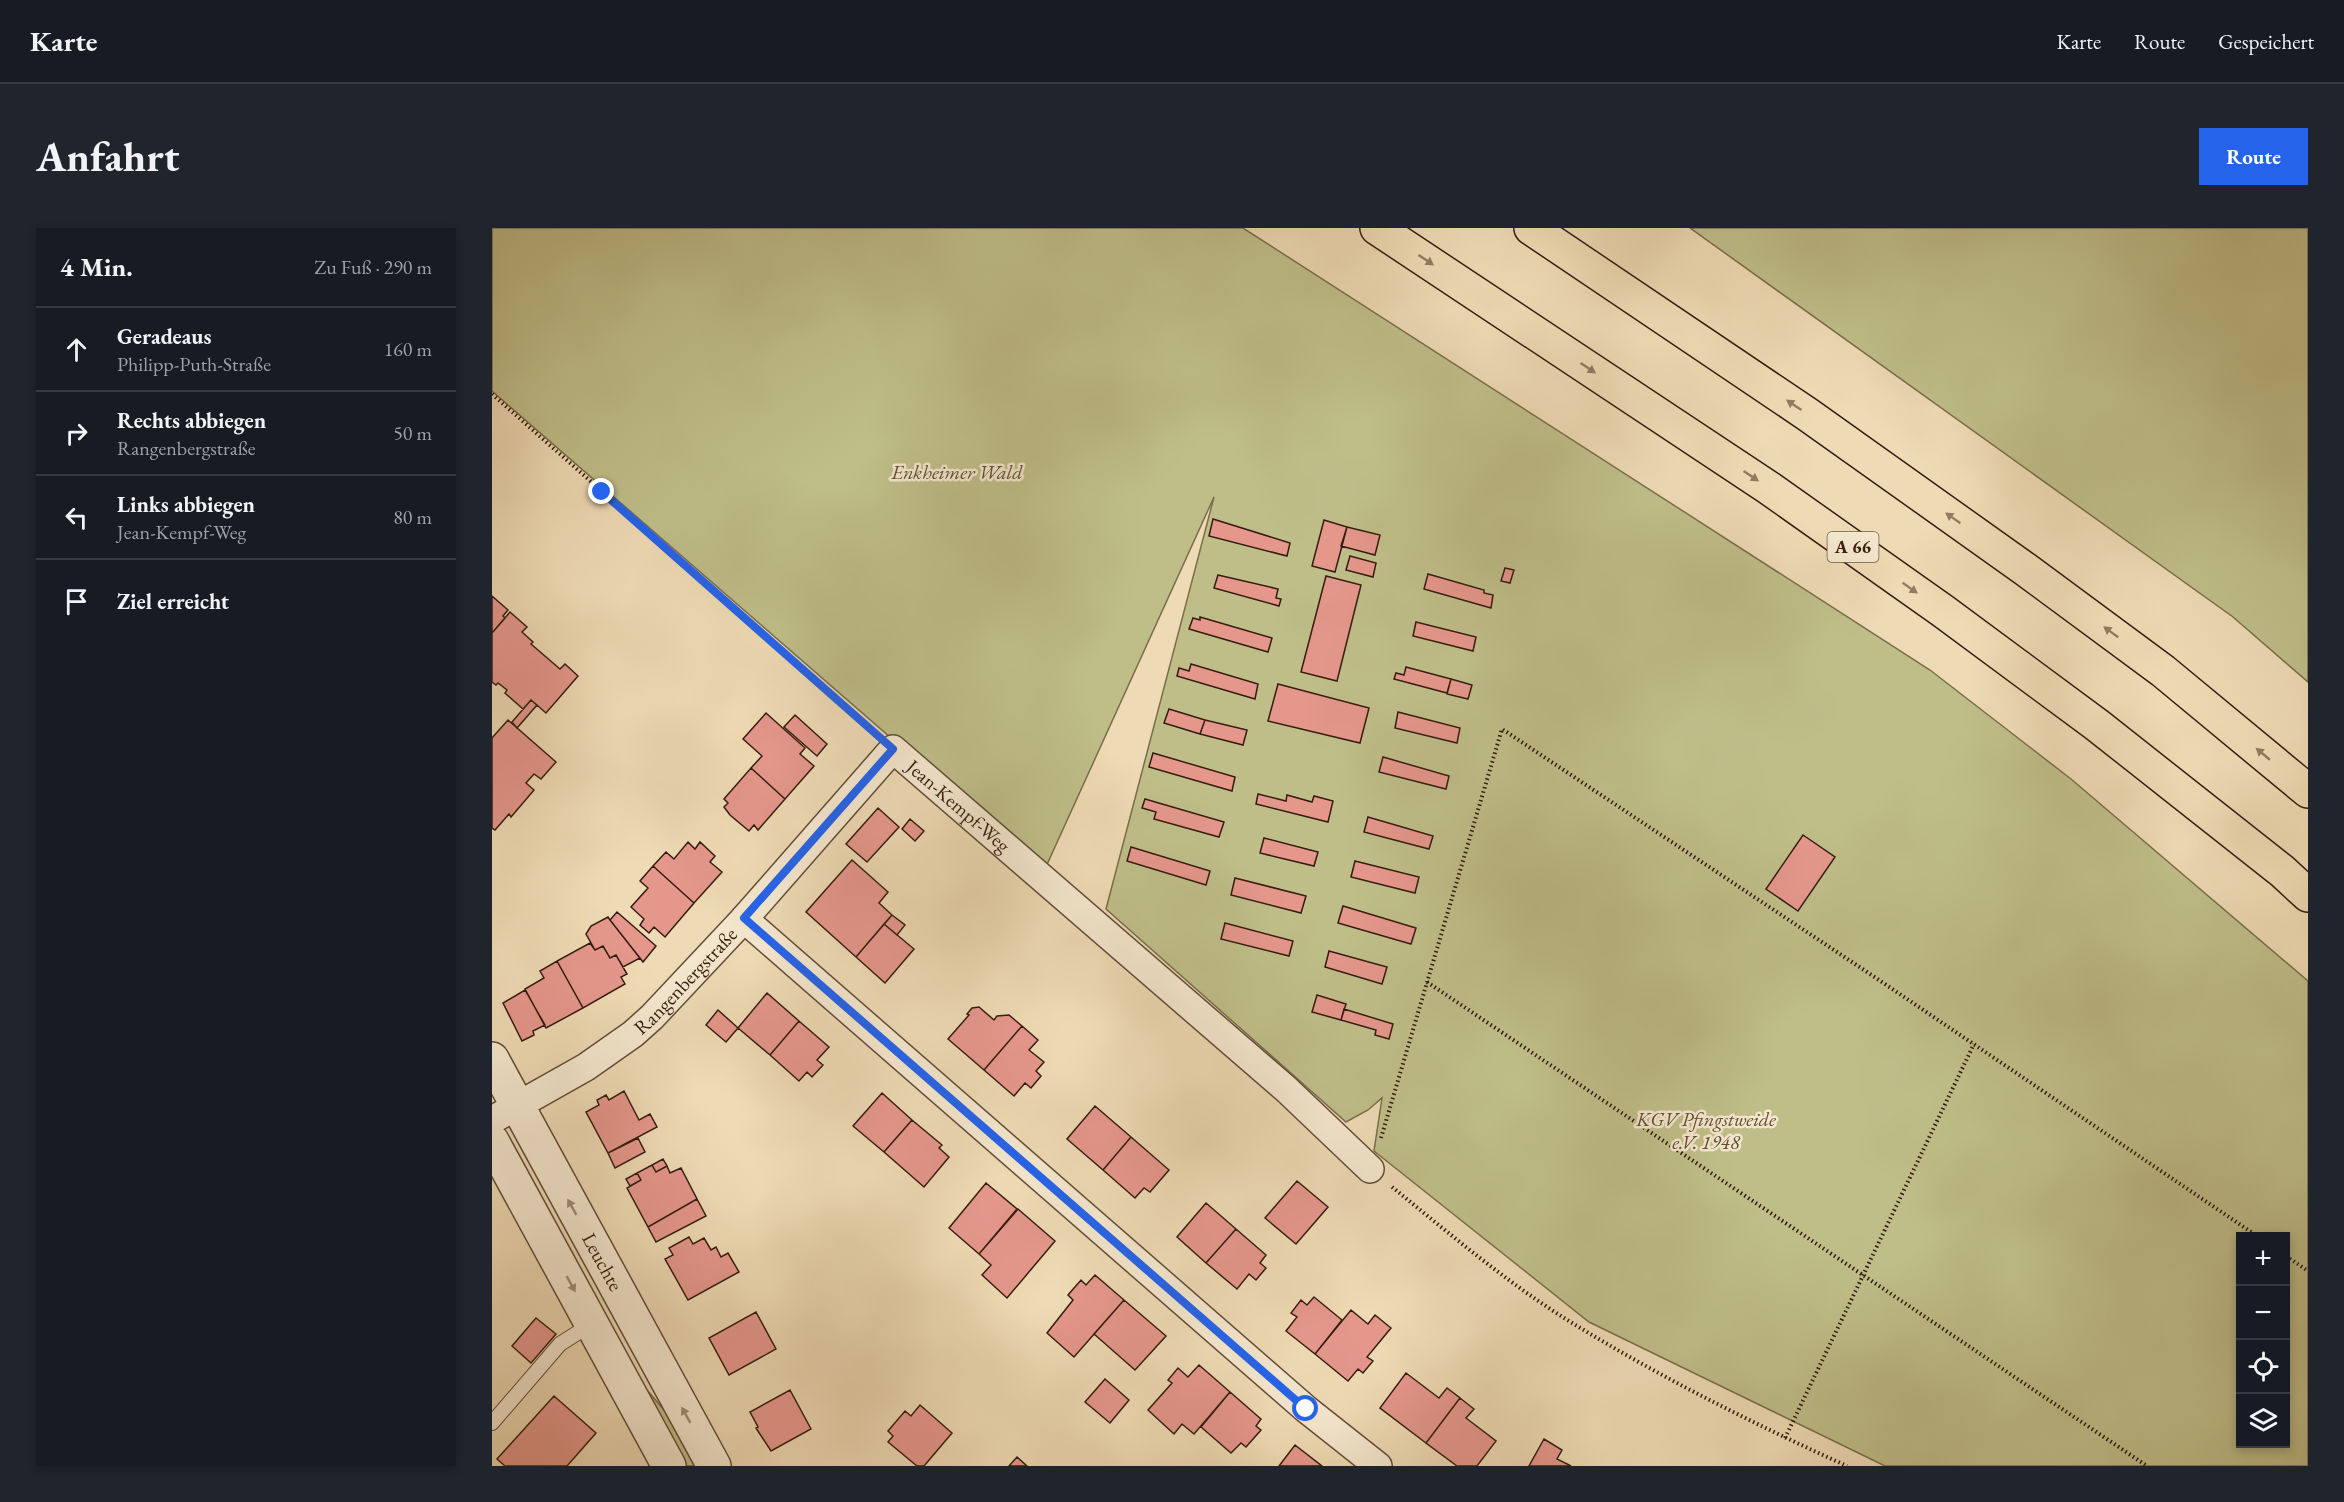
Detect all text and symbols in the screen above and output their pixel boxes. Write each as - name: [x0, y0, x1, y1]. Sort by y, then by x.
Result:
- text: Karte: [30, 23, 97, 59]
- text: Karte: [2057, 28, 2101, 55]
- text: Route: [2134, 28, 2185, 55]
- text: Gespeichert: [2218, 28, 2314, 55]
- button: Route: [2199, 128, 2308, 185]
- text: Anfahrt: [36, 129, 179, 184]
- text: 4 Min.: [60, 250, 133, 284]
- text: Zu Fuß · 290 m: [314, 254, 432, 280]
- one-way arrow: [1418, 255, 1434, 266]
- text: Geradeaus: [117, 322, 211, 351]
- icon: ahead: [60, 333, 93, 366]
- text: 160 m: [384, 336, 432, 362]
- text: Philipp-Puth-Straße: [117, 351, 271, 377]
- one-way arrow: [1580, 362, 1596, 374]
- one-way arrow: [1786, 399, 1802, 411]
- text: Rechts abbiegen: [117, 406, 266, 435]
- icon: right: [60, 417, 93, 450]
- text: 50 m: [393, 420, 432, 446]
- text: Rangenbergstraße: [117, 435, 256, 461]
- park label: Enkheimer Wald: [890, 459, 1023, 485]
- one-way arrow: [1743, 470, 1759, 481]
- route end: [588, 478, 614, 504]
- text: Links abbiegen: [117, 490, 255, 519]
- icon: left: [60, 501, 93, 534]
- text: 80 m: [393, 504, 432, 530]
- one-way arrow: [1945, 512, 1960, 524]
- text: Jean-Kempf-Weg: [117, 519, 246, 545]
- road number: A 66: [1828, 532, 1878, 562]
- one-way arrow: [1902, 582, 1918, 594]
- icon: arrive: [60, 585, 93, 618]
- text: Ziel erreicht: [117, 587, 229, 616]
- one-way arrow: [2103, 626, 2119, 638]
- one-way arrow: [2255, 747, 2271, 760]
- street label: Jean-Kempf-Weg: [900, 752, 1016, 858]
- street label: Rangenbergstraße: [628, 922, 743, 1040]
- park label: KGV Pfingstweide e.V. 1948: [1635, 1106, 1776, 1155]
- one-way arrow: [567, 1198, 577, 1215]
- street label: Leuchte: [576, 1228, 629, 1296]
- map controls: [2236, 1232, 2290, 1448]
- button: +: [2236, 1232, 2290, 1286]
- one-way arrow: [566, 1276, 576, 1293]
- button: −: [2236, 1286, 2290, 1340]
- button: locate: [2236, 1340, 2290, 1394]
- button: layers: [2236, 1394, 2290, 1448]
- route start: [1292, 1395, 1318, 1421]
- one-way arrow: [681, 1406, 691, 1423]

